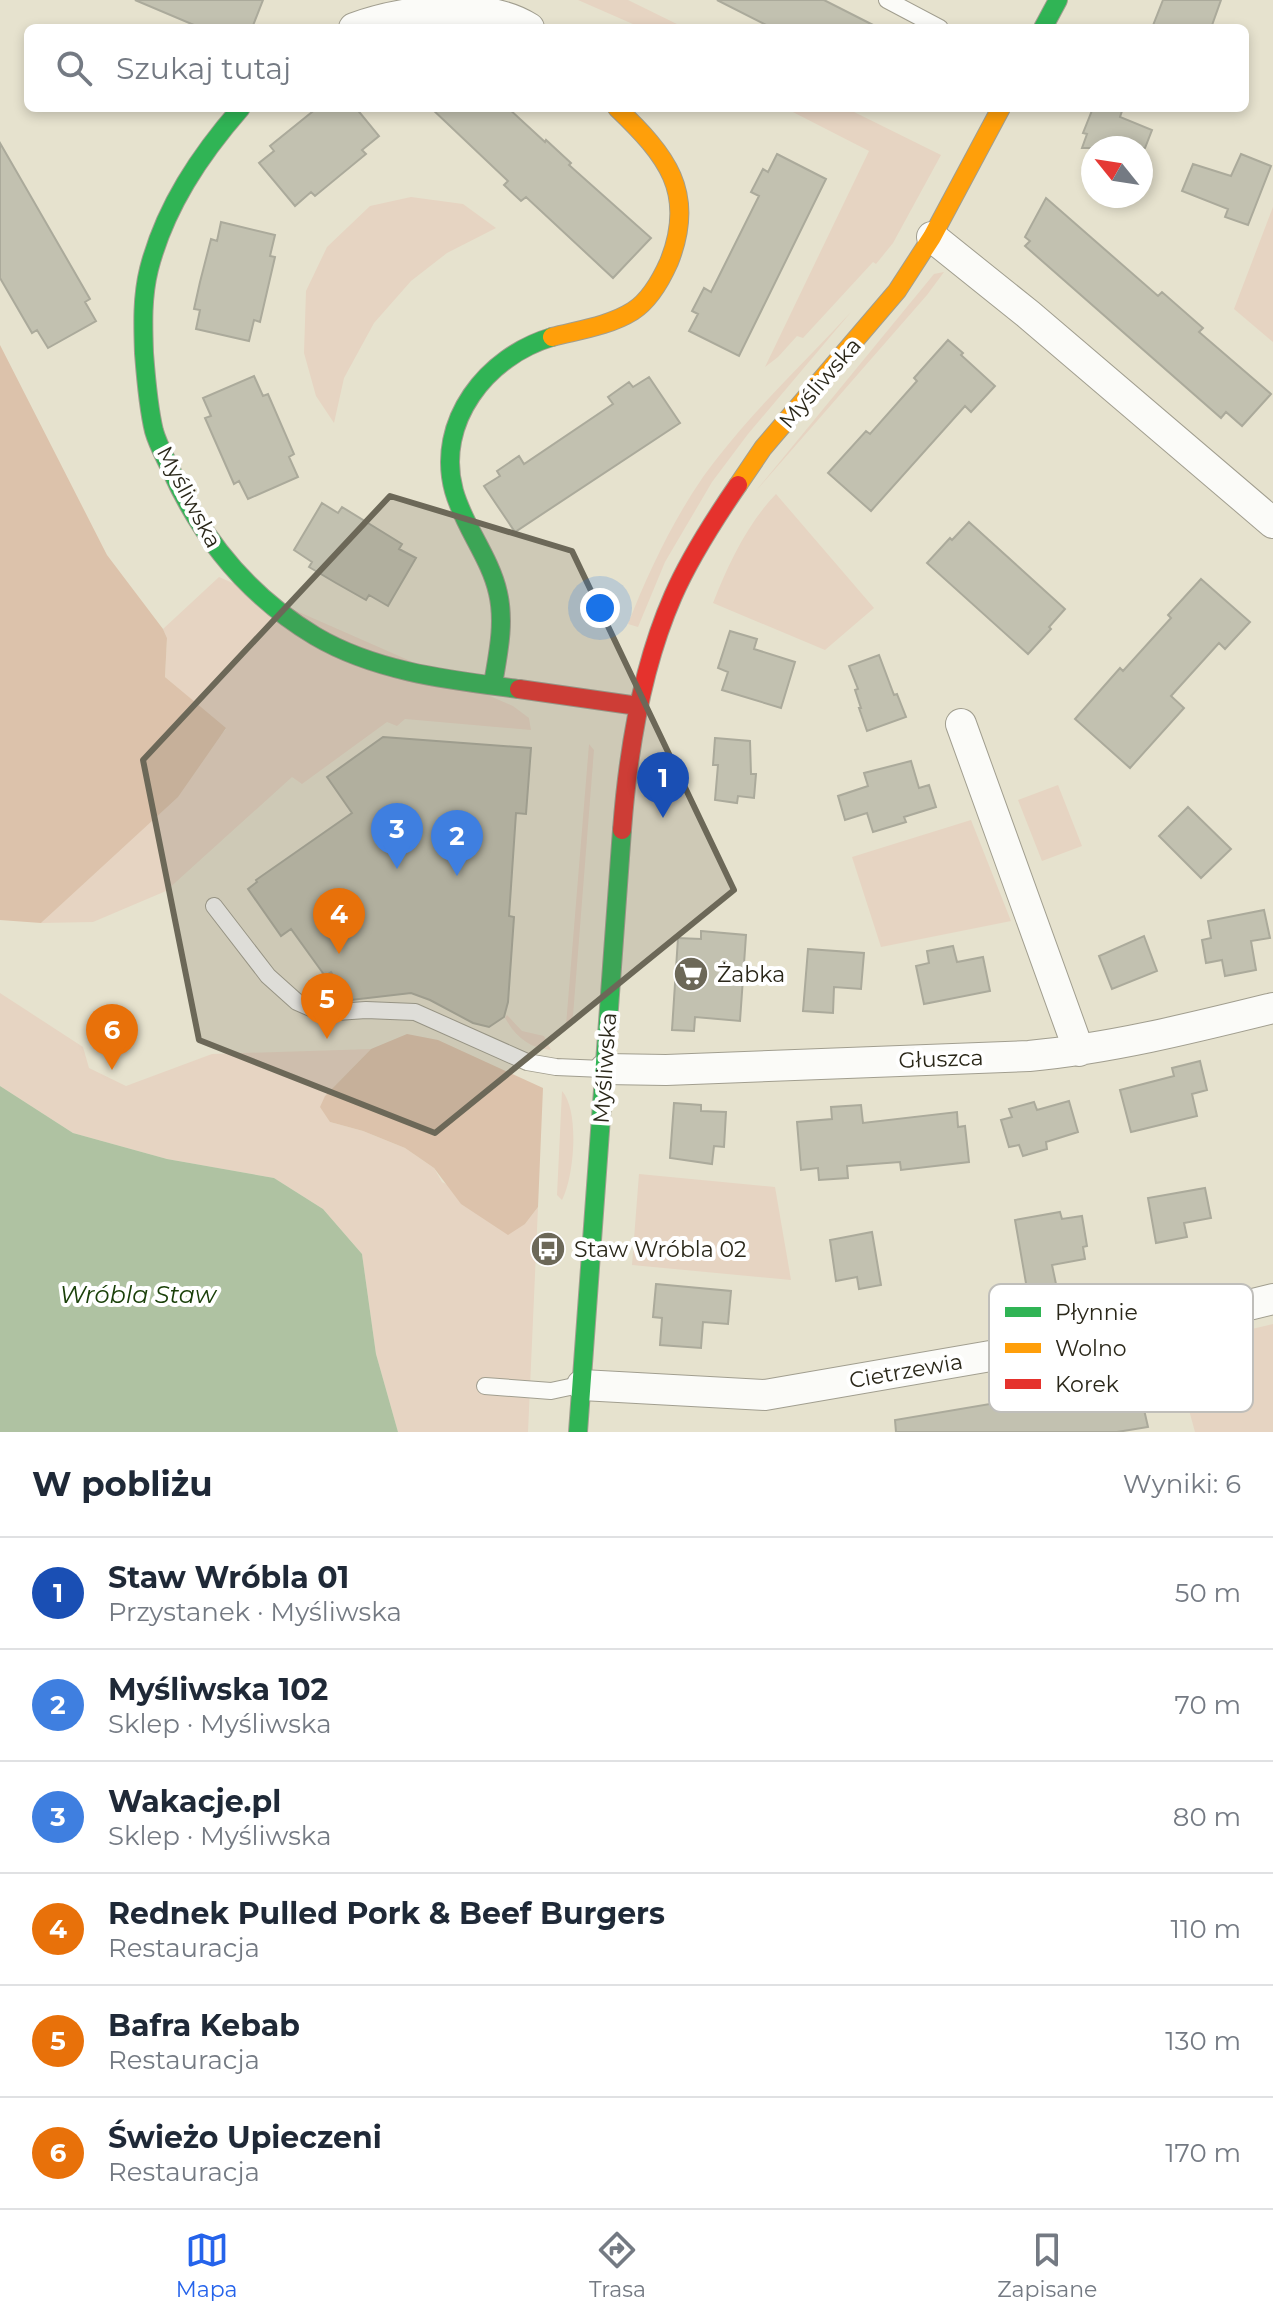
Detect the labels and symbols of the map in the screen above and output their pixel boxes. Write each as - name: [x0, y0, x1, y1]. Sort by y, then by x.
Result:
- north arrow: [1081, 136, 1153, 208]
- street label: Myśliwska: [773, 332, 867, 434]
- street label: Myśliwska: [151, 442, 227, 552]
- your location: [580, 588, 620, 628]
- pin: 1: [637, 752, 689, 818]
- pin: 3: [371, 803, 423, 869]
- pin: 2: [431, 810, 483, 876]
- pin: 4: [313, 888, 365, 954]
- supermarket icon: Żabka: [672, 955, 710, 993]
- place label: Żabka: [717, 961, 785, 988]
- pin: 5: [301, 973, 353, 1039]
- pin: 6: [86, 1004, 138, 1070]
- street label: Myśliwska: [588, 1012, 622, 1124]
- street label: Głuszca: [898, 1044, 984, 1074]
- bus stop icon: Staw Wróbla 02: [529, 1230, 567, 1268]
- place label: Staw Wróbla 02: [574, 1236, 747, 1263]
- water label: Wróbla Staw: [60, 1280, 218, 1309]
- legend: [989, 1284, 1253, 1412]
- text: Płynnie: [1055, 1299, 1138, 1326]
- text: Wolno: [1055, 1335, 1127, 1362]
- street label: Cietrzewia: [847, 1348, 965, 1394]
- text: Korek: [1055, 1371, 1120, 1398]

